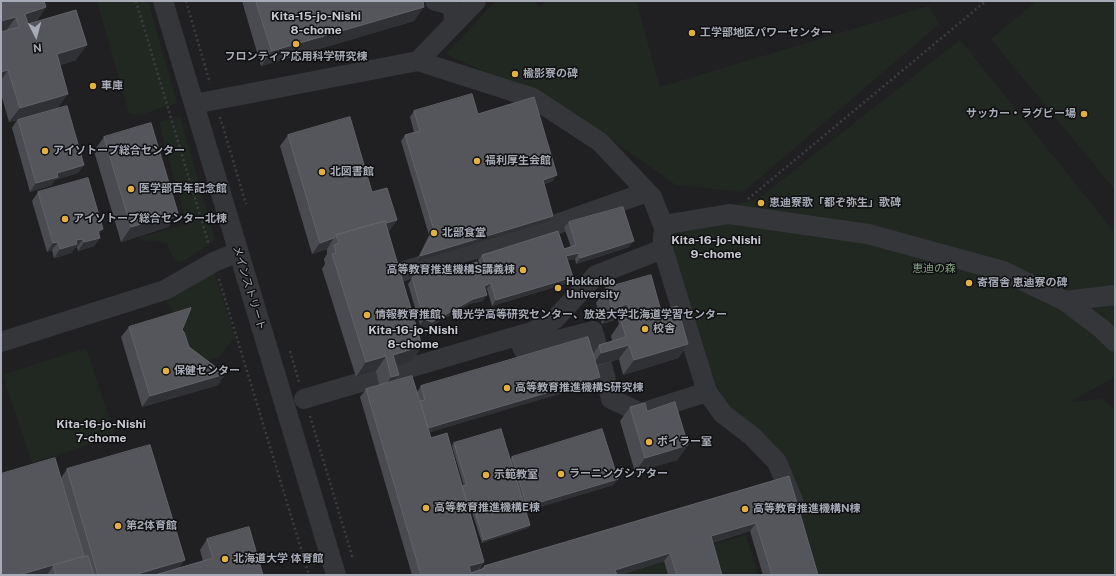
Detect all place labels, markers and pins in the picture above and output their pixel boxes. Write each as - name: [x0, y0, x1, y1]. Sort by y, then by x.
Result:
- place label: 工学部地区パワーセンター: [700, 26, 832, 40]
- marker: 工学部地区パワーセンター: [687, 28, 697, 38]
- marker: フロンティア応用科学研究棟: [291, 39, 301, 49]
- place label: フロンティア応用科学研究棟: [225, 50, 367, 64]
- place label: 楡影寮の碑: [523, 67, 578, 81]
- marker: 楡影寮の碑: [510, 69, 520, 79]
- place label: 車庫: [101, 79, 123, 93]
- marker: 車庫: [88, 81, 98, 91]
- place label: サッカー・ラグビー場: [966, 107, 1076, 121]
- marker: サッカー・ラグビー場: [1079, 109, 1089, 119]
- place label: アイソトープ総合センター: [53, 144, 185, 158]
- marker: アイソトープ総合センター: [40, 146, 50, 156]
- place label: 福利厚生会館: [485, 154, 551, 168]
- marker: 福利厚生会館: [472, 156, 482, 166]
- place label: 北図書館: [330, 165, 374, 179]
- marker: 北図書館: [317, 167, 327, 177]
- place label: 医学部百年記念館: [139, 182, 227, 196]
- marker: 医学部百年記念館: [126, 184, 136, 194]
- place label: 恵迪寮歌「都ぞ弥生」歌碑: [769, 196, 901, 210]
- marker: 恵迪寮歌「都ぞ弥生」歌碑: [756, 198, 766, 208]
- place label: アイソトープ総合センター北棟: [73, 212, 227, 226]
- marker: アイソトープ総合センター北棟: [60, 214, 70, 224]
- place label: 北部食堂: [442, 226, 486, 240]
- marker: 北部食堂: [429, 228, 439, 238]
- place label: 高等教育推進機構S講義棟: [386, 263, 515, 277]
- marker: 高等教育推進機構S講義棟: [518, 265, 528, 275]
- place label: Hokkaido University: [566, 275, 619, 301]
- place label: 寄宿舎 恵迪寮の碑: [977, 276, 1067, 290]
- marker: 寄宿舎 恵迪寮の碑: [964, 278, 974, 288]
- marker: Hokkaido University: [553, 283, 563, 293]
- place label: 情報教育推館、観光学高等研究センター、放送大学北海道学習センター: [375, 308, 727, 322]
- marker: 情報教育推館、観光学高等研究センター、放送大学北海道学習センター: [362, 310, 372, 320]
- place label: 校舎: [653, 322, 675, 336]
- marker: 校舎: [640, 324, 650, 334]
- place label: 保健センター: [174, 364, 240, 378]
- marker: 保健センター: [161, 366, 171, 376]
- place label: 高等教育推進機構S研究棟: [515, 381, 644, 395]
- marker: 高等教育推進機構S研究棟: [502, 383, 512, 393]
- place label: ボイラー室: [657, 435, 712, 449]
- marker: ボイラー室: [644, 437, 654, 447]
- place label: ラーニングシアター: [569, 467, 668, 481]
- place label: 示範教室: [494, 468, 538, 482]
- marker: ラーニングシアター: [556, 469, 566, 479]
- marker: 示範教室: [481, 470, 491, 480]
- place label: 高等教育推進機構E棟: [434, 501, 540, 515]
- place label: 高等教育推進機構N棟: [753, 502, 861, 516]
- marker: 高等教育推進機構E棟: [421, 503, 431, 513]
- marker: 高等教育推進機構N棟: [740, 504, 750, 514]
- place label: 第2体育館: [126, 519, 177, 533]
- marker: 第2体育館: [113, 521, 123, 531]
- place label: 北海道大学 体育館: [233, 552, 323, 566]
- marker: 北海道大学 体育館: [220, 554, 230, 564]

